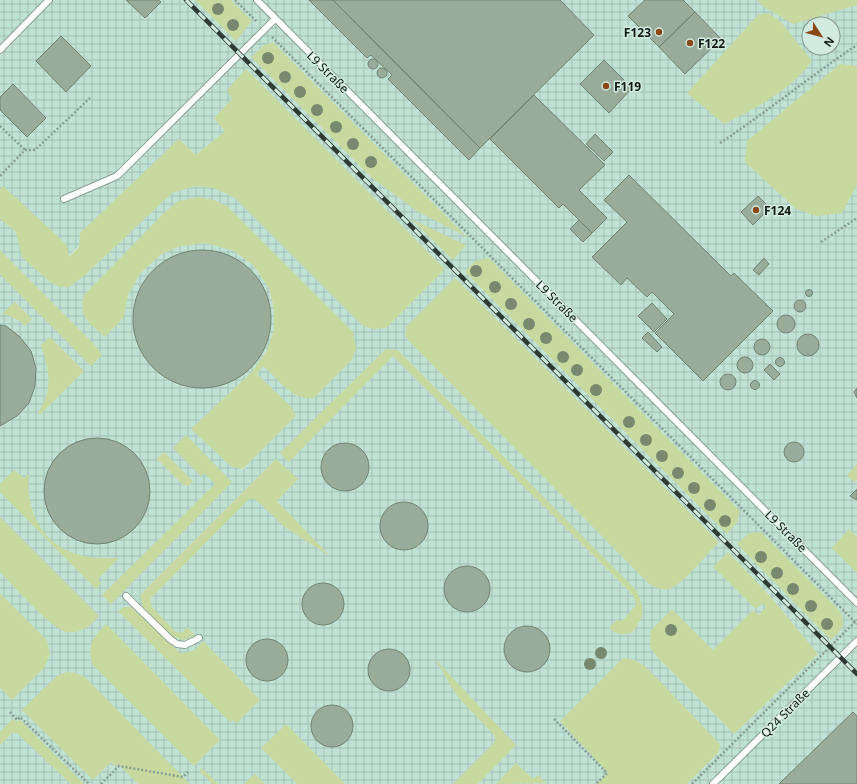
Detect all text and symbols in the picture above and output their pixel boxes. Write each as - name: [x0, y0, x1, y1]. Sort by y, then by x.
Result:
- north arrow: [801, 16, 841, 56]
- place label: F123: [624, 24, 651, 41]
- marker: F123: [654, 27, 664, 37]
- text: N: [821, 34, 838, 50]
- place label: F122: [698, 35, 725, 52]
- marker: F122: [685, 38, 695, 48]
- street label: L9 Straße: [303, 47, 353, 97]
- place label: F119: [614, 78, 641, 95]
- marker: F119: [601, 81, 611, 91]
- place label: F124: [764, 202, 791, 219]
- marker: F124: [751, 205, 761, 215]
- street label: L9 Straße: [532, 276, 582, 326]
- street label: L9 Straße: [761, 506, 811, 556]
- street label: Q24 Straße: [757, 685, 813, 741]

